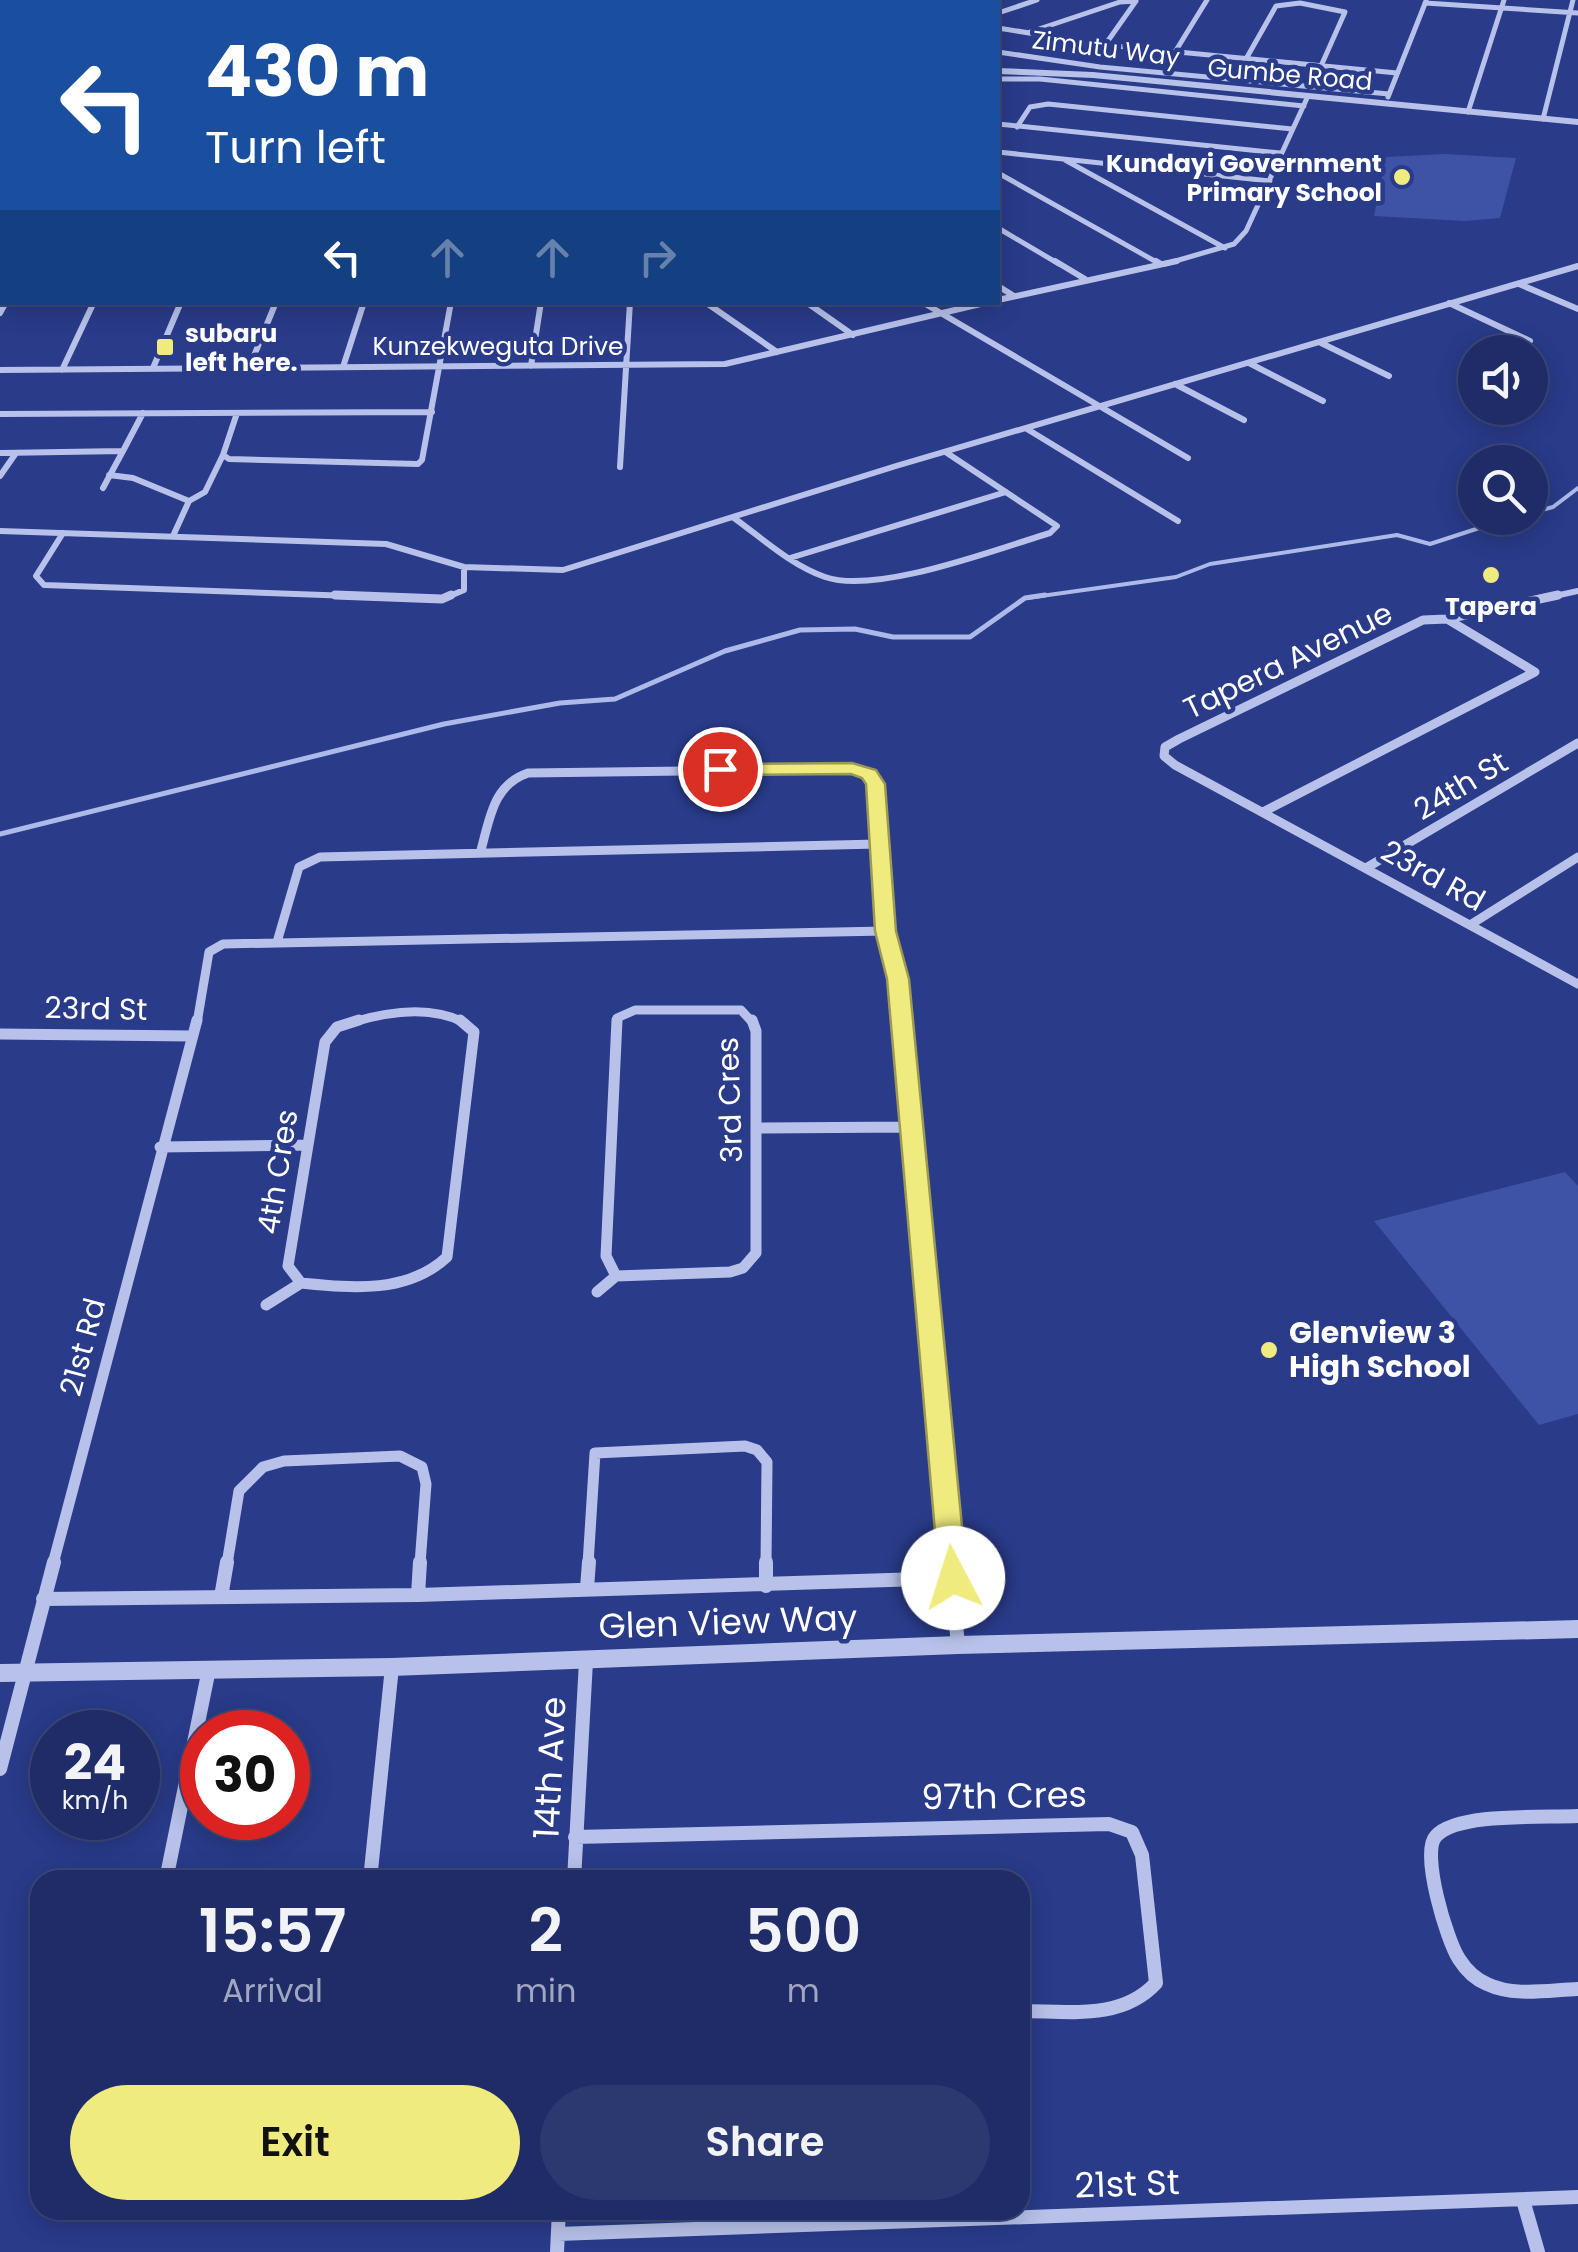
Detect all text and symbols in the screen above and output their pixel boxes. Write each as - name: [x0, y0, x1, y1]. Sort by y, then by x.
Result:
- text: 430 m: [205, 22, 429, 121]
- street label: Zimutu Way: [1030, 22, 1182, 75]
- icon: left: [40, 40, 170, 170]
- street label: Gumbe Road: [1206, 50, 1374, 99]
- text: Turn left: [205, 116, 386, 179]
- place label: Kundayi Government Primary School: [1106, 146, 1382, 210]
- marker: Kundayi Government Primary School: [1391, 166, 1413, 188]
- icon: left: [315, 230, 370, 285]
- icon: ahead: [420, 230, 475, 285]
- icon: ahead: [525, 230, 580, 285]
- icon: right: [630, 230, 685, 285]
- place label: subaru left here.: [185, 316, 298, 380]
- street label: Kunzekweguta Drive: [373, 329, 623, 364]
- map controls: [1458, 335, 1548, 535]
- button: sound: [1458, 335, 1548, 425]
- marker: subaru left here.: [154, 336, 176, 358]
- button: search: [1458, 445, 1548, 535]
- marker: Tapera: [1480, 564, 1502, 586]
- place label: Tapera: [1445, 589, 1537, 624]
- street label: Tapera Avenue: [1176, 591, 1399, 730]
- pin: [678, 727, 763, 812]
- street label: 24th St: [1406, 741, 1516, 830]
- icon: arrive: [693, 742, 748, 797]
- street label: 23rd Rd: [1373, 829, 1493, 922]
- street label: 23rd St: [44, 986, 148, 1031]
- street label: 3rd Cres: [706, 1036, 753, 1164]
- street label: 4th Cres: [246, 1107, 309, 1237]
- street label: 21st Rd: [49, 1293, 116, 1401]
- place label: Glenview 3 High School: [1289, 1311, 1471, 1388]
- marker: Glenview 3 High School: [1258, 1339, 1280, 1361]
- position arrow: [901, 1526, 1005, 1630]
- street label: Glen View Way: [598, 1592, 858, 1651]
- street label: 14th Ave: [521, 1695, 578, 1840]
- speed limit sign: 30: [180, 1710, 310, 1840]
- text: 24: [64, 1727, 126, 1798]
- street label: 97th Cres: [921, 1770, 1087, 1821]
- text: km/h: [62, 1783, 128, 1818]
- text: 15:57: [199, 1889, 346, 1973]
- text: 2: [529, 1889, 563, 1973]
- text: 500: [745, 1889, 861, 1973]
- text: Arrival: [222, 1968, 323, 2013]
- text: min: [515, 1968, 576, 2013]
- text: m: [787, 1968, 820, 2013]
- button: Exit: [70, 2085, 520, 2200]
- button: Share: [540, 2085, 990, 2200]
- street label: 21st St: [1074, 2157, 1180, 2210]

